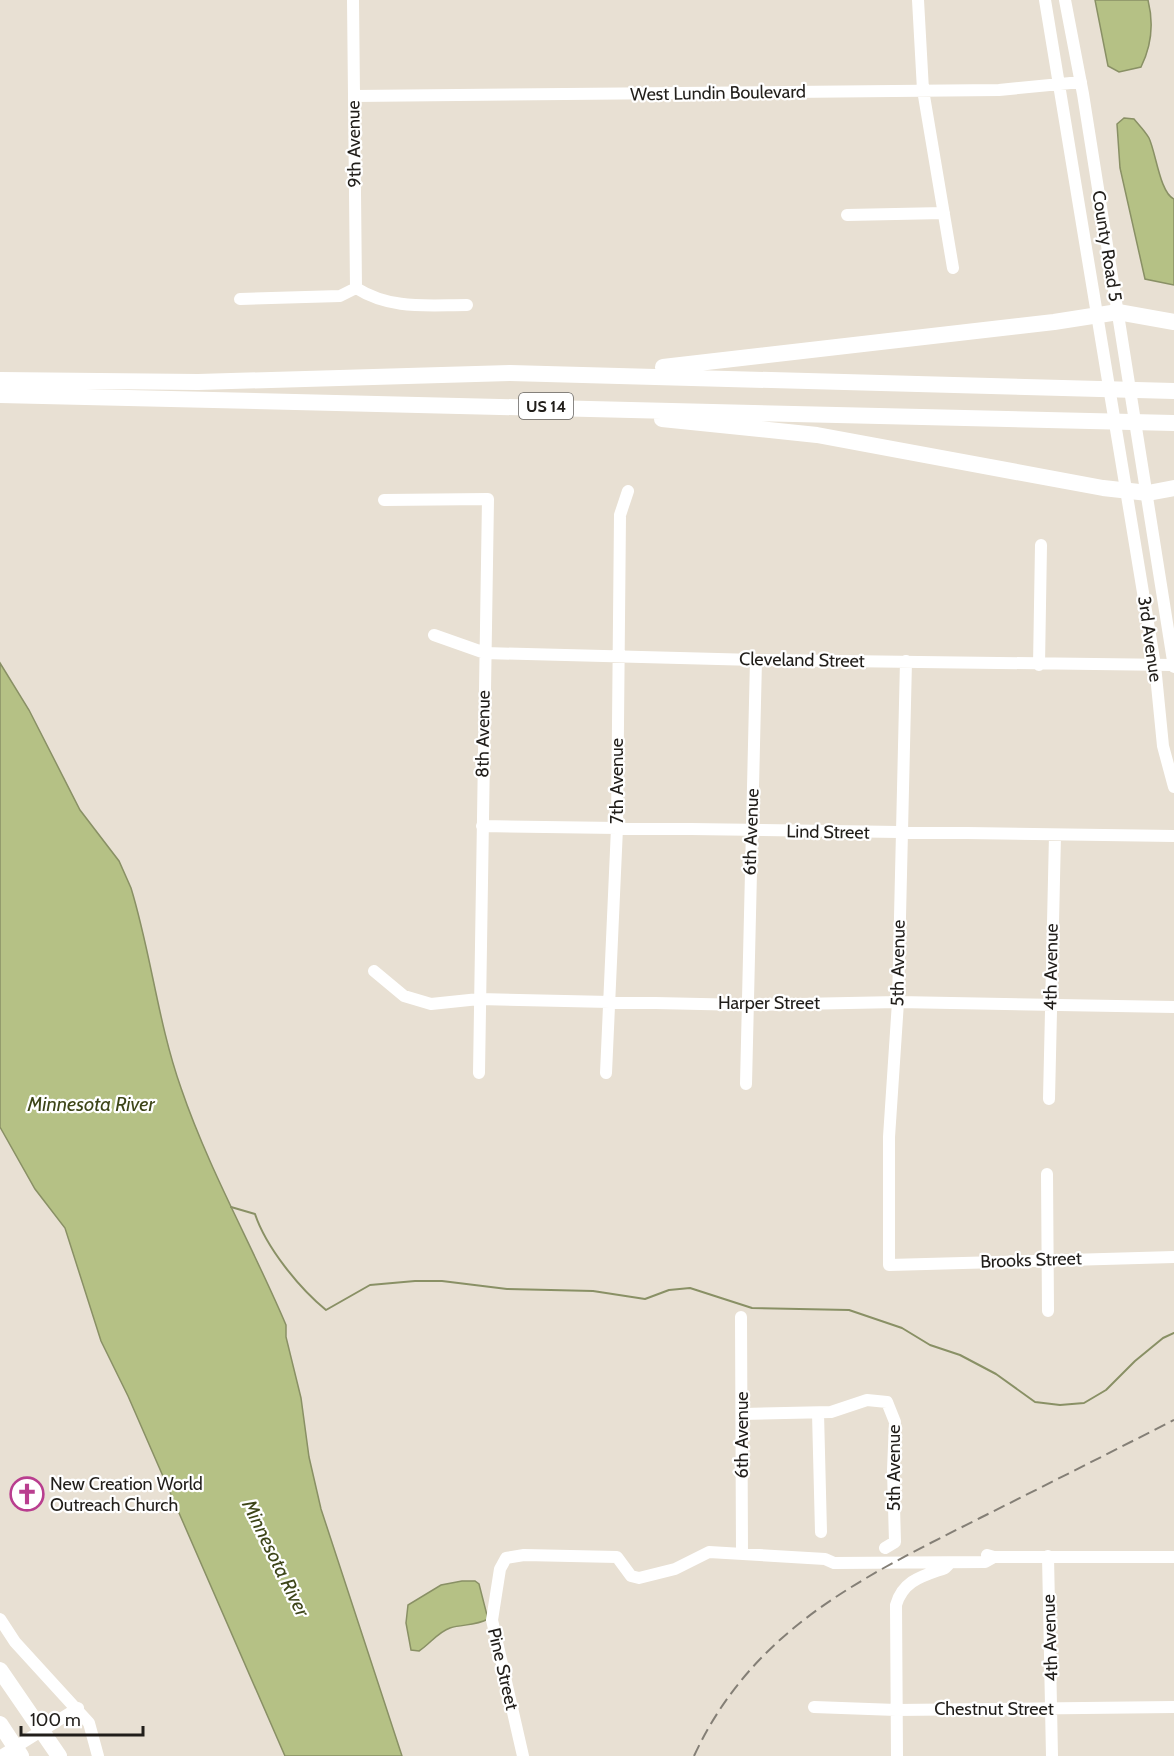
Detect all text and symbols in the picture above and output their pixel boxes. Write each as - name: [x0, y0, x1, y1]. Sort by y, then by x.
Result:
- street label: West Lundin Boulevard: [630, 80, 806, 106]
- street label: 9th Avenue: [342, 100, 366, 188]
- street label: County Road 5: [1087, 189, 1127, 303]
- road number: US 14: [519, 393, 573, 419]
- street label: 3rd Avenue: [1133, 595, 1167, 683]
- street label: Cleveland Street: [739, 648, 865, 672]
- street label: 8th Avenue: [471, 690, 495, 778]
- street label: 7th Avenue: [606, 738, 628, 824]
- street label: 6th Avenue: [738, 788, 764, 876]
- street label: Lind Street: [786, 820, 870, 844]
- street label: 5th Avenue: [886, 919, 910, 1007]
- street label: 4th Avenue: [1039, 923, 1063, 1011]
- street label: Harper Street: [718, 992, 820, 1014]
- water label: Minnesota River: [26, 1092, 155, 1116]
- street label: Brooks Street: [980, 1247, 1082, 1273]
- street label: 6th Avenue: [731, 1391, 753, 1479]
- street label: 5th Avenue: [883, 1425, 905, 1511]
- place label: New Creation World Outreach Church: [50, 1473, 203, 1516]
- church icon: New Creation World Outreach Church: [9, 1476, 45, 1512]
- water label: Minnesota River: [237, 1495, 315, 1621]
- street label: 4th Avenue: [1037, 1594, 1063, 1682]
- street label: Pine Street: [483, 1626, 523, 1712]
- street label: Chestnut Street: [934, 1698, 1054, 1720]
- scale bar: [21, 1699, 142, 1737]
- text: 100 m: [30, 1709, 81, 1731]

